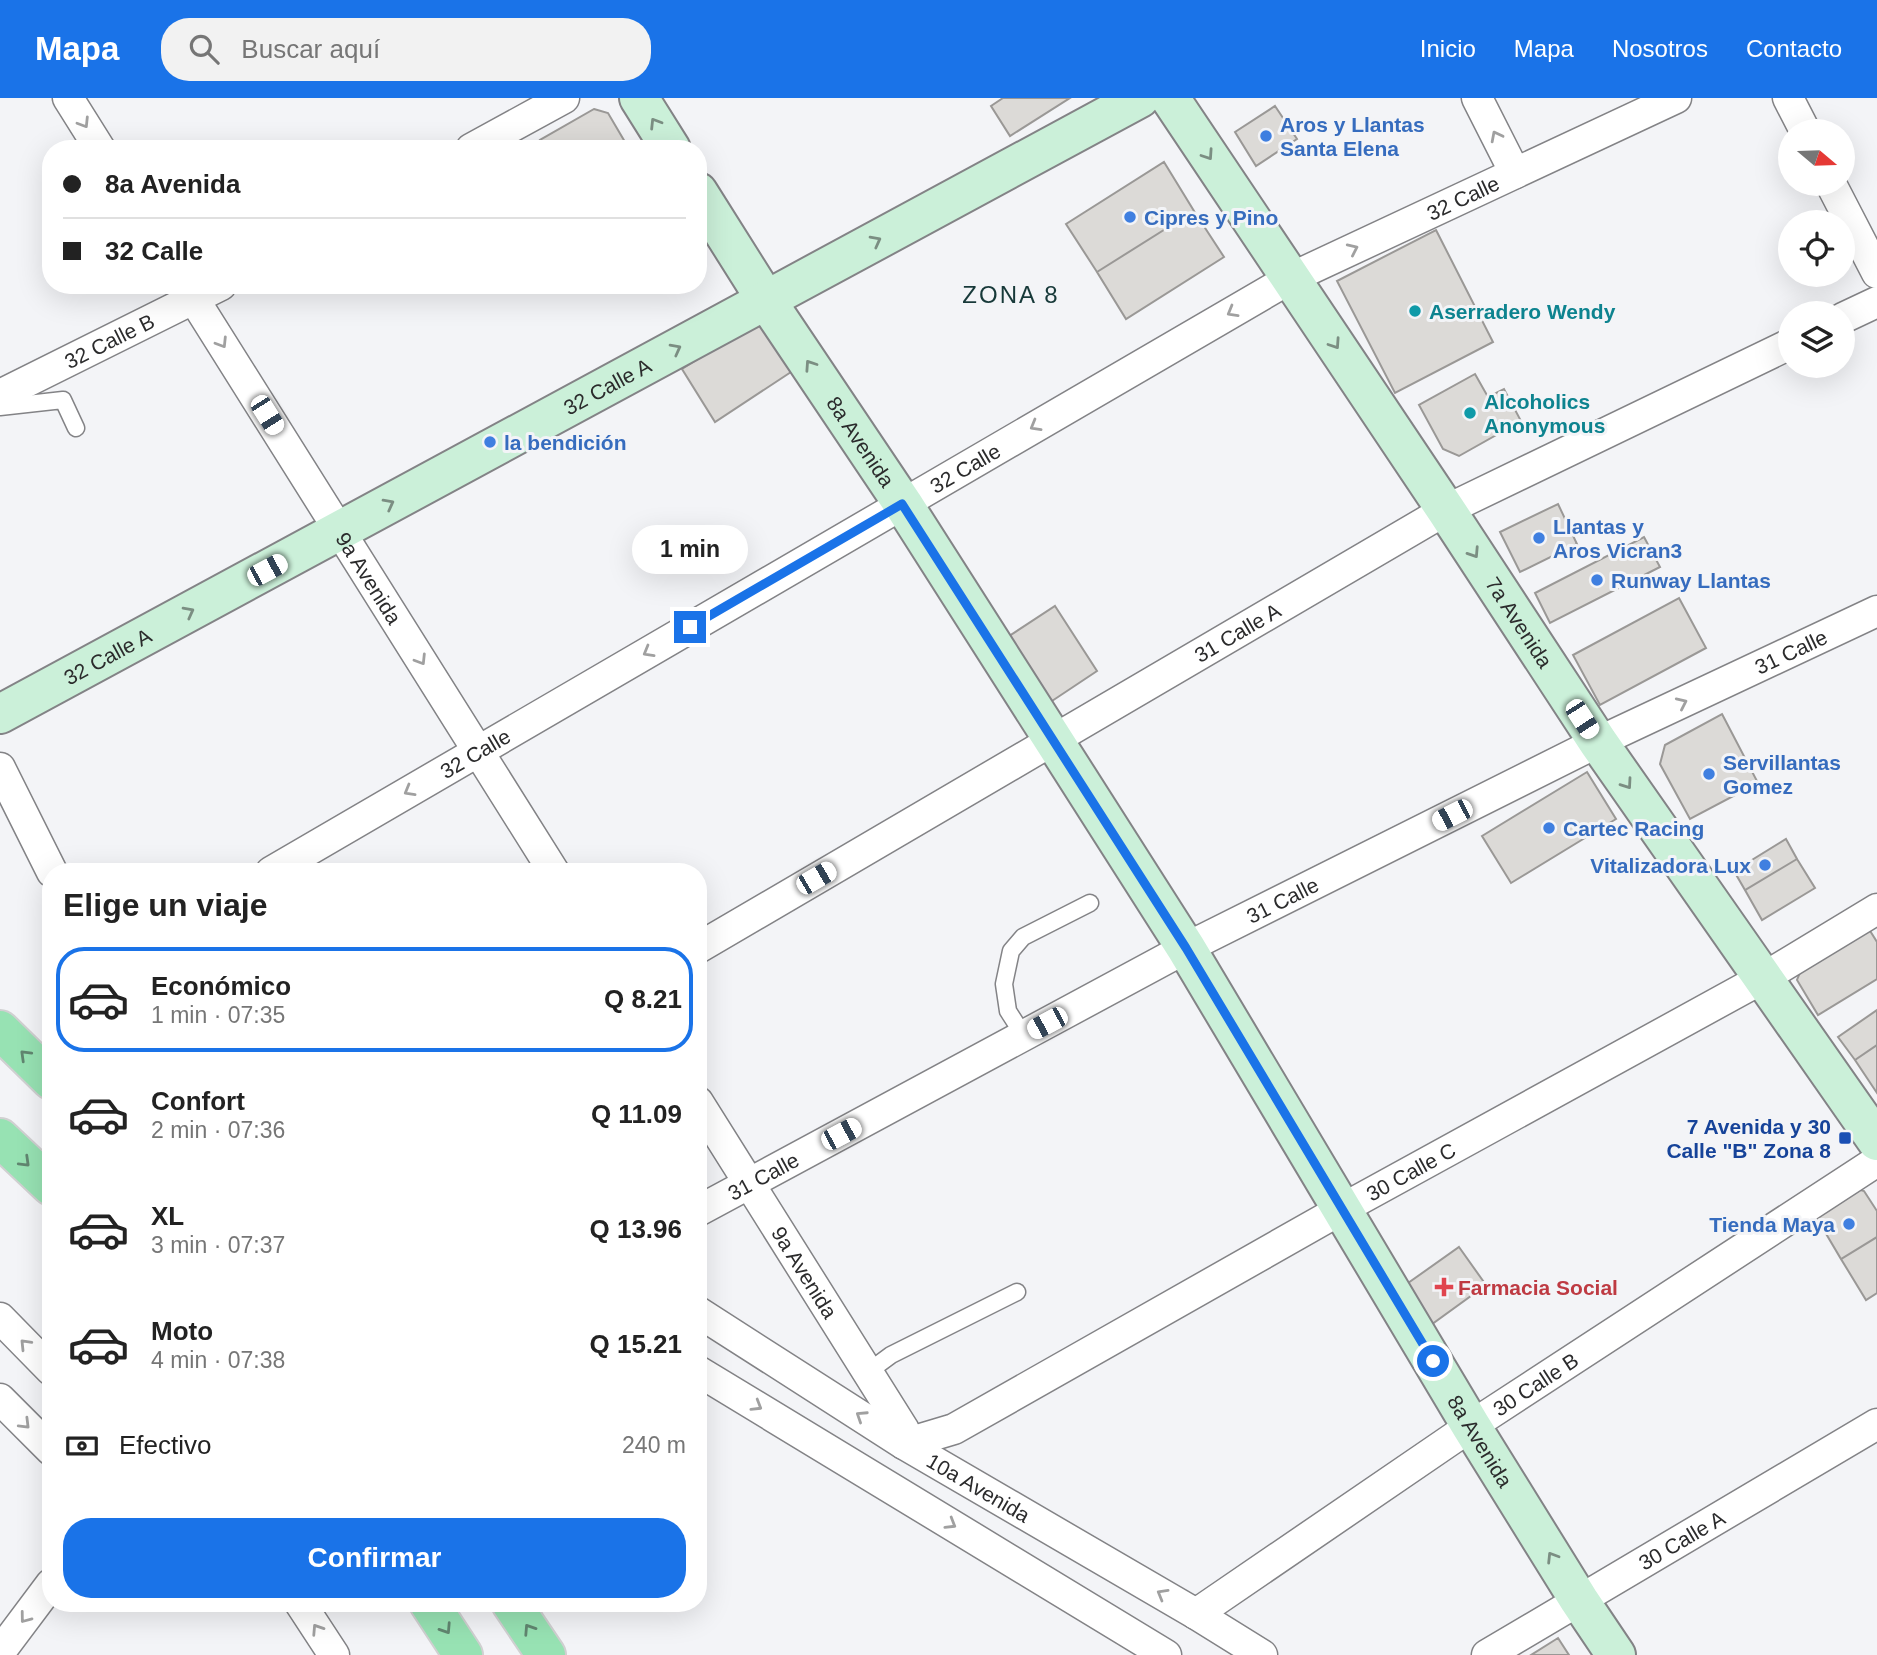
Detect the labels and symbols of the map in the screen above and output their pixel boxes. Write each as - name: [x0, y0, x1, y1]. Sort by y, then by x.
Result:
- place label: Aros y Llantas Santa Elena: [1280, 113, 1425, 160]
- one-way arrow: [75, 116, 88, 129]
- one-way arrow: [650, 118, 663, 131]
- north arrow: [1778, 119, 1855, 196]
- marker: Aros y Llantas Santa Elena: [1258, 128, 1274, 144]
- one-way arrow: [1490, 130, 1504, 143]
- one-way arrow: [1200, 147, 1213, 160]
- street label: 32 Calle: [1423, 171, 1503, 224]
- place label: Cipres y Pino: [1144, 206, 1278, 229]
- marker: Cipres y Pino: [1122, 209, 1138, 225]
- one-way arrow: [869, 235, 881, 249]
- one-way arrow: [1345, 243, 1358, 257]
- district label: ZONA 8: [962, 281, 1060, 308]
- place label: Aserradero Wendy: [1429, 300, 1616, 323]
- marker: Aserradero Wendy: [1407, 303, 1423, 319]
- one-way arrow: [1226, 304, 1239, 317]
- street label: 32 Calle B: [61, 309, 158, 373]
- one-way arrow: [213, 335, 226, 348]
- one-way arrow: [1327, 336, 1340, 349]
- one-way arrow: [669, 344, 681, 357]
- street label: 32 Calle A: [559, 353, 655, 419]
- one-way arrow: [805, 360, 818, 373]
- place label: Alcoholics Anonymous: [1484, 390, 1605, 437]
- car: [247, 392, 288, 438]
- street label: 8a Avenida: [823, 392, 900, 491]
- marker: Alcoholics Anonymous: [1462, 405, 1478, 421]
- one-way arrow: [1030, 418, 1043, 431]
- place label: la bendición: [504, 431, 627, 454]
- marker: la bendición: [482, 434, 498, 450]
- street label: 32 Calle: [926, 439, 1004, 497]
- one-way arrow: [382, 498, 395, 512]
- place label: Llantas y Aros Vicran3: [1553, 515, 1682, 562]
- callout: 1 min: [632, 526, 748, 574]
- street label: 9a Avenida: [332, 528, 407, 628]
- marker: Llantas y Aros Vicran3: [1531, 530, 1547, 546]
- one-way arrow: [1466, 546, 1479, 559]
- car: [244, 551, 291, 589]
- place label: Runway Llantas: [1611, 569, 1771, 592]
- marker: Runway Llantas: [1589, 572, 1605, 588]
- street label: 7a Avenida: [1481, 573, 1558, 672]
- street label: 31 Calle A: [1190, 598, 1284, 666]
- one-way arrow: [182, 607, 195, 620]
- route end: [674, 611, 706, 643]
- street label: 32 Calle A: [60, 623, 155, 689]
- street label: 31 Calle: [1751, 625, 1831, 678]
- one-way arrow: [643, 644, 655, 657]
- one-way arrow: [413, 652, 426, 665]
- car: [1562, 696, 1603, 742]
- one-way arrow: [1675, 697, 1687, 711]
- street label: 32 Calle: [436, 724, 514, 783]
- place label: Servillantas Gomez: [1723, 751, 1841, 798]
- marker: Servillantas Gomez: [1701, 766, 1717, 782]
- one-way arrow: [1619, 776, 1631, 789]
- one-way arrow: [404, 783, 417, 796]
- car: [1429, 796, 1476, 834]
- place label: Cartec Racing: [1563, 817, 1704, 840]
- marker: Cartec Racing: [1541, 820, 1557, 836]
- place label: Vitalizadora Lux: [1590, 854, 1751, 877]
- marker: Vitalizadora Lux: [1757, 857, 1773, 873]
- car: [793, 858, 840, 898]
- street label: 31 Calle: [1243, 872, 1322, 927]
- car: [1024, 1004, 1071, 1042]
- one-way arrow: [21, 1050, 34, 1063]
- car: [818, 1115, 865, 1153]
- place label: 7 Avenida y 30 Calle "B" Zona 8: [1666, 1115, 1831, 1162]
- marker: 7 Avenida y 30 Calle "B" Zona 8: [1837, 1130, 1853, 1146]
- street label: 30 Calle C: [1362, 1138, 1459, 1205]
- street label: 31 Calle: [724, 1147, 803, 1204]
- one-way arrow: [17, 1154, 30, 1166]
- place label: Tienda Maya: [1709, 1213, 1835, 1236]
- marker: Tienda Maya: [1841, 1216, 1857, 1232]
- street label: 9a Avenida: [768, 1222, 842, 1322]
- place label: Farmacia Social: [1458, 1276, 1618, 1299]
- marker: Farmacia Social: [1436, 1279, 1452, 1295]
- one-way arrow: [21, 1340, 34, 1353]
- route start: [1417, 1345, 1449, 1377]
- street label: 30 Calle B: [1488, 1348, 1582, 1420]
- street label: 8a Avenida: [1444, 1391, 1518, 1491]
- one-way arrow: [749, 1398, 762, 1411]
- one-way arrow: [855, 1412, 868, 1425]
- one-way arrow: [17, 1416, 30, 1429]
- street label: 10a Avenida: [923, 1448, 1034, 1527]
- street label: 30 Calle A: [1634, 1506, 1729, 1574]
- one-way arrow: [944, 1516, 957, 1529]
- one-way arrow: [1547, 1551, 1560, 1564]
- one-way arrow: [1157, 1589, 1170, 1602]
- one-way arrow: [21, 1610, 34, 1623]
- one-way arrow: [438, 1621, 450, 1634]
- one-way arrow: [313, 1624, 325, 1637]
- one-way arrow: [524, 1624, 537, 1637]

